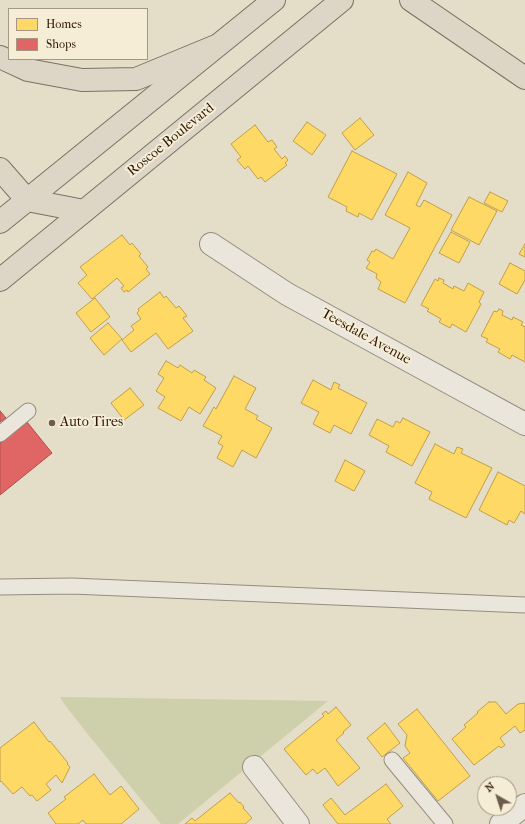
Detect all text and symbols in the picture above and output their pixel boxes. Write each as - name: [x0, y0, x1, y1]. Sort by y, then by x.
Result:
- legend: [8, 8, 148, 60]
- text: Homes: [46, 17, 82, 31]
- text: Shops: [46, 37, 76, 51]
- street label: Roscoe Boulevard: [124, 100, 218, 180]
- street label: Teesdale Avenue: [318, 305, 414, 369]
- place label: Auto Tires: [60, 415, 123, 431]
- marker: Auto Tires: [47, 418, 57, 428]
- north arrow: [477, 776, 517, 816]
- text: N: [482, 779, 497, 795]

